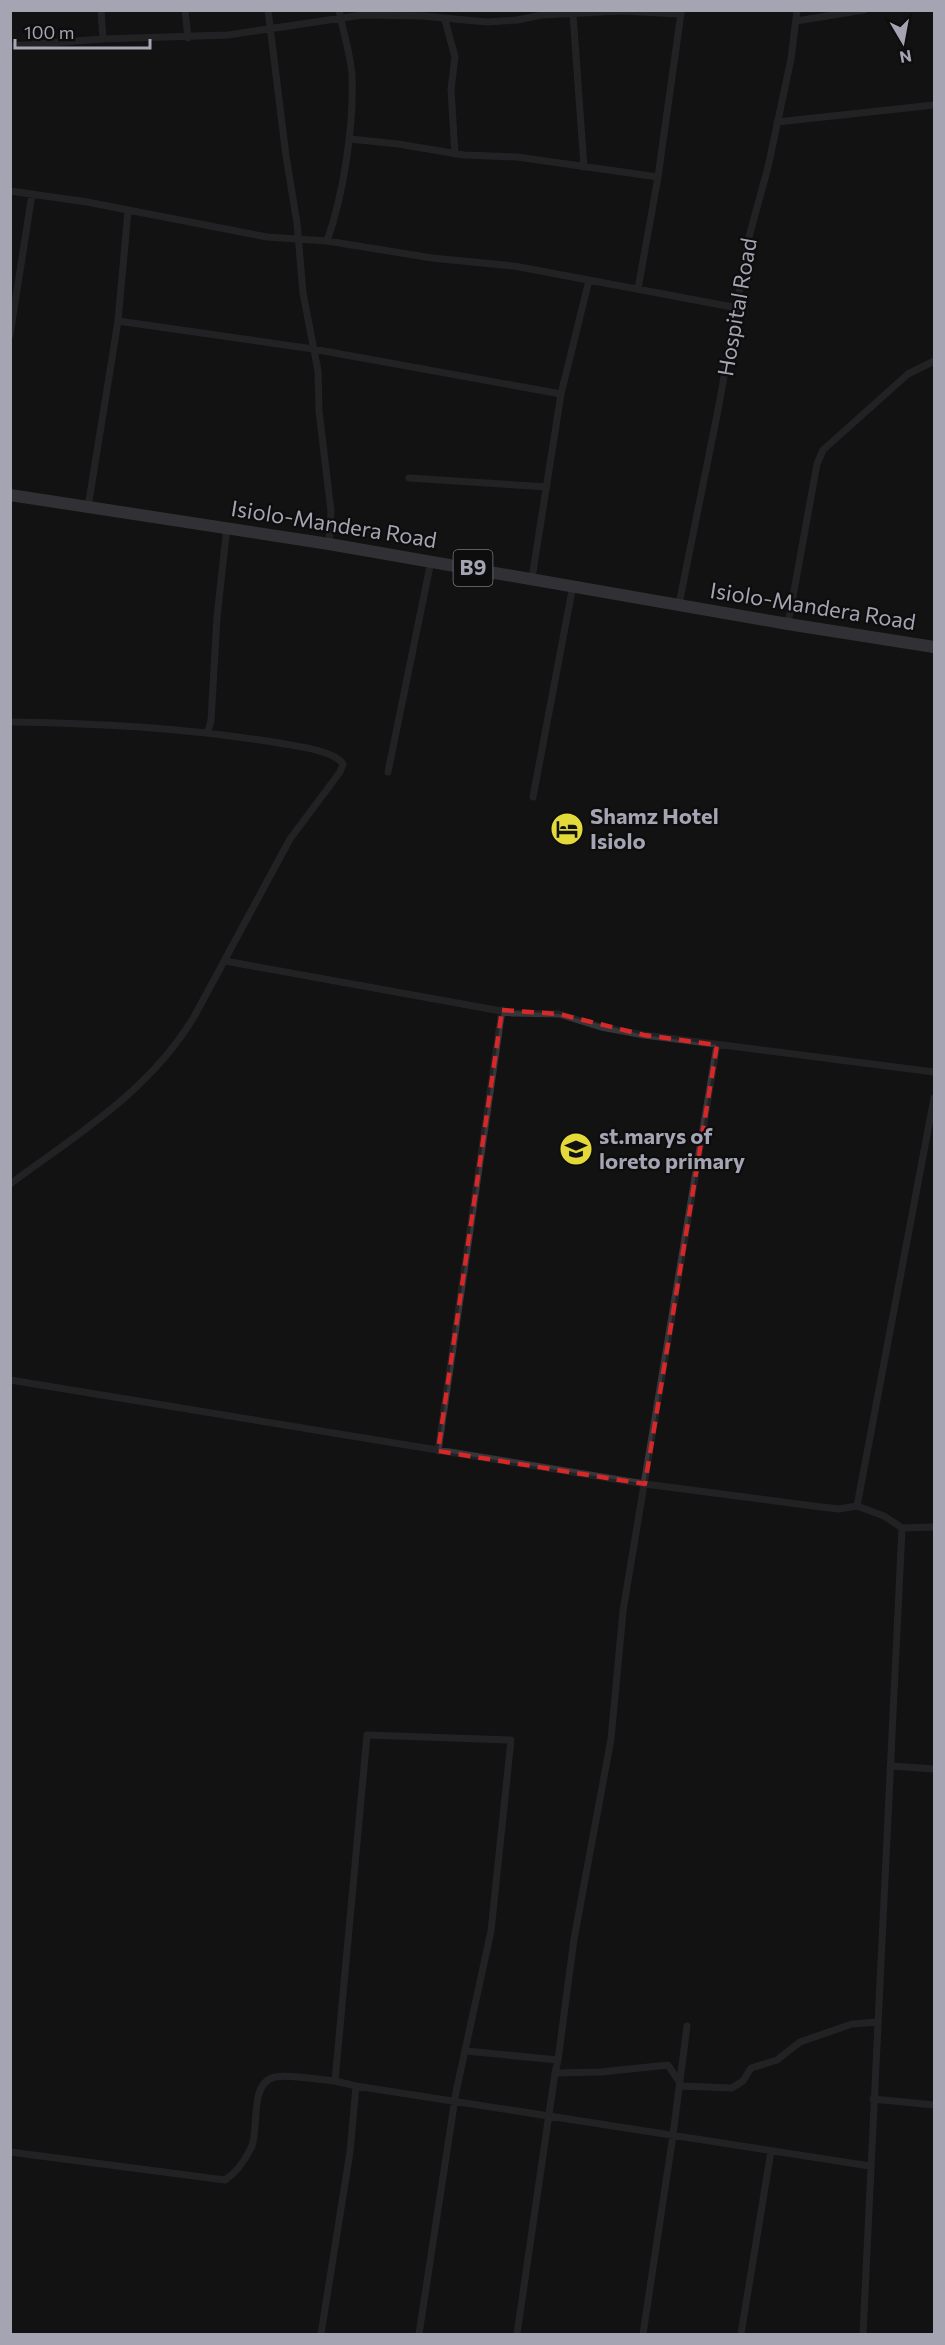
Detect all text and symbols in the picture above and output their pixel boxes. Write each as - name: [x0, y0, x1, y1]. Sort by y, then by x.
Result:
- scale bar: [15, 12, 150, 50]
- north arrow: [873, 12, 933, 72]
- text: 100 m: [24, 21, 74, 43]
- text: N: [898, 47, 913, 68]
- street label: Hospital Road: [711, 236, 762, 378]
- street label: Isiolo-Mandera Road: [229, 494, 439, 553]
- road number: B9: [454, 550, 492, 586]
- street label: Isiolo-Mandera Road: [708, 576, 918, 635]
- place label: Shamz Hotel Isiolo: [590, 802, 719, 854]
- hotel icon: Shamz Hotel Isiolo: [549, 811, 585, 847]
- place label: st.marys of loreto primary: [599, 1122, 745, 1174]
- school or university icon: st.marys of loreto primary: [558, 1131, 594, 1167]

